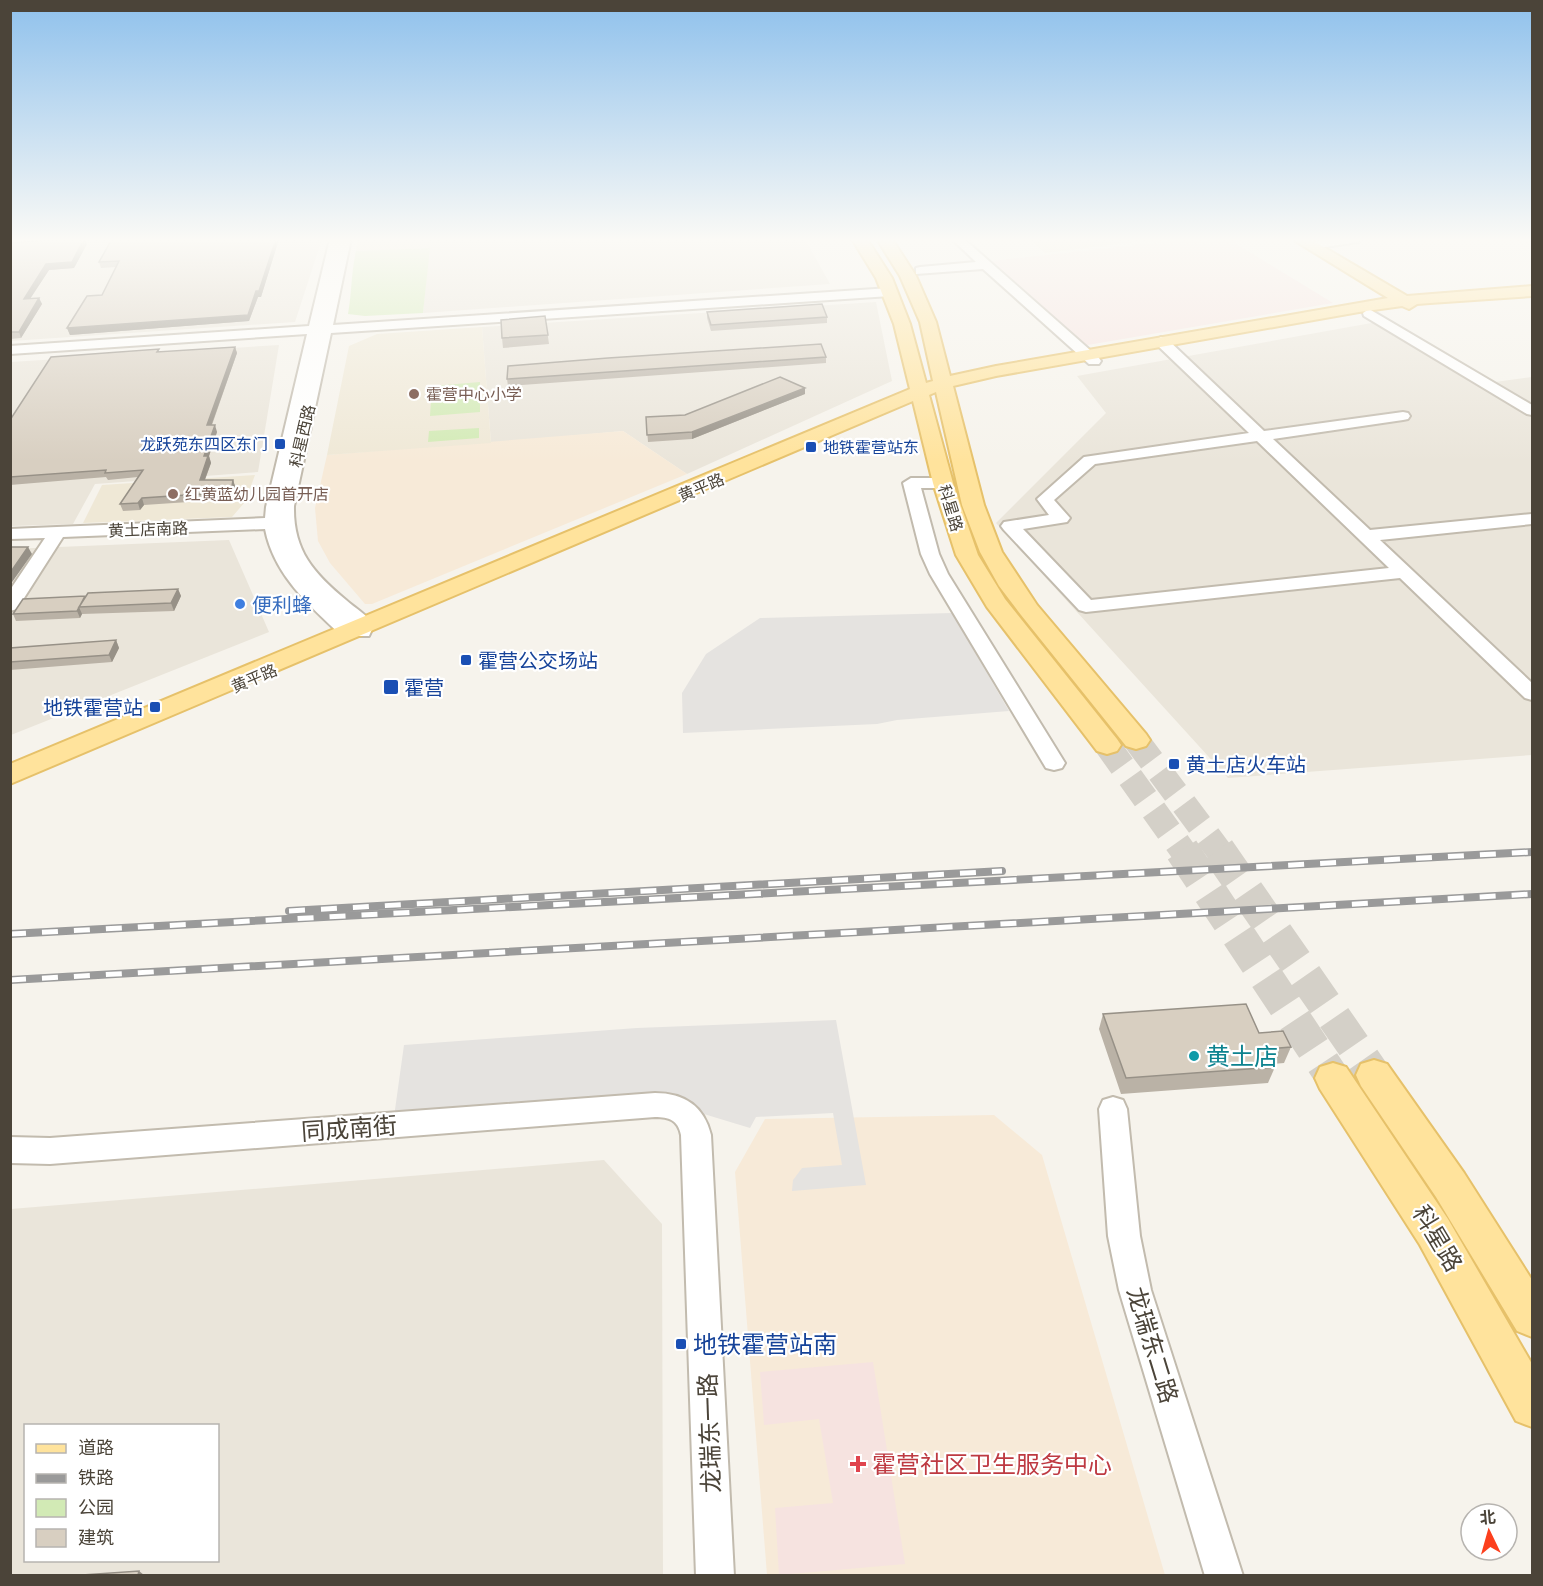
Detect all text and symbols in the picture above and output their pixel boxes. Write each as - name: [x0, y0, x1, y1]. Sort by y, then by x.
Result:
- place label: 霍营中心小学: [426, 384, 522, 404]
- marker: 霍营中心小学: [407, 387, 421, 401]
- street label: 科星西路: [285, 403, 319, 469]
- place label: 龙跃苑东四区东门: [140, 434, 268, 454]
- marker: 龙跃苑东四区东门: [273, 437, 287, 451]
- place label: 地铁霍营站东: [823, 437, 919, 457]
- marker: 地铁霍营站东: [804, 440, 818, 454]
- street label: 黄平路: [675, 468, 727, 506]
- street label: 科星路: [934, 482, 968, 534]
- place label: 红黄蓝幼儿园首开店: [185, 484, 329, 504]
- marker: 红黄蓝幼儿园首开店: [166, 487, 180, 501]
- street label: 黄土店南路: [108, 518, 188, 540]
- place label: 便利蜂: [252, 592, 312, 617]
- marker: 便利蜂: [233, 597, 247, 611]
- place label: 霍营公交场站: [478, 648, 598, 673]
- marker: 霍营公交场站: [459, 653, 473, 667]
- street label: 黄平路: [228, 659, 280, 697]
- place label: 霍营: [404, 675, 444, 700]
- marker: 霍营: [382, 678, 400, 696]
- place label: 地铁霍营站: [43, 695, 143, 720]
- marker: 地铁霍营站: [148, 700, 162, 714]
- place label: 黄土店火车站: [1186, 752, 1306, 777]
- marker: 黄土店火车站: [1167, 757, 1181, 771]
- place label: 黄土店: [1206, 1041, 1278, 1071]
- marker: 黄土店: [1187, 1049, 1201, 1063]
- street label: 同成南街: [300, 1110, 398, 1146]
- street label: 科星路: [1407, 1199, 1469, 1277]
- street label: 龙瑞东二路: [1121, 1283, 1185, 1407]
- place label: 地铁霍营站南: [693, 1329, 837, 1359]
- marker: 地铁霍营站南: [674, 1337, 688, 1351]
- street label: 龙瑞东一路: [692, 1373, 726, 1493]
- legend: [24, 1424, 219, 1562]
- text: 道路: [78, 1436, 114, 1459]
- place label: 霍营社区卫生服务中心: [872, 1449, 1112, 1479]
- marker: 霍营社区卫生服务中心: [849, 1455, 867, 1473]
- text: 铁路: [78, 1466, 114, 1489]
- text: 公园: [78, 1496, 114, 1519]
- north arrow: [1459, 1502, 1519, 1562]
- text: 北: [1479, 1506, 1497, 1528]
- text: 建筑: [78, 1526, 114, 1549]

